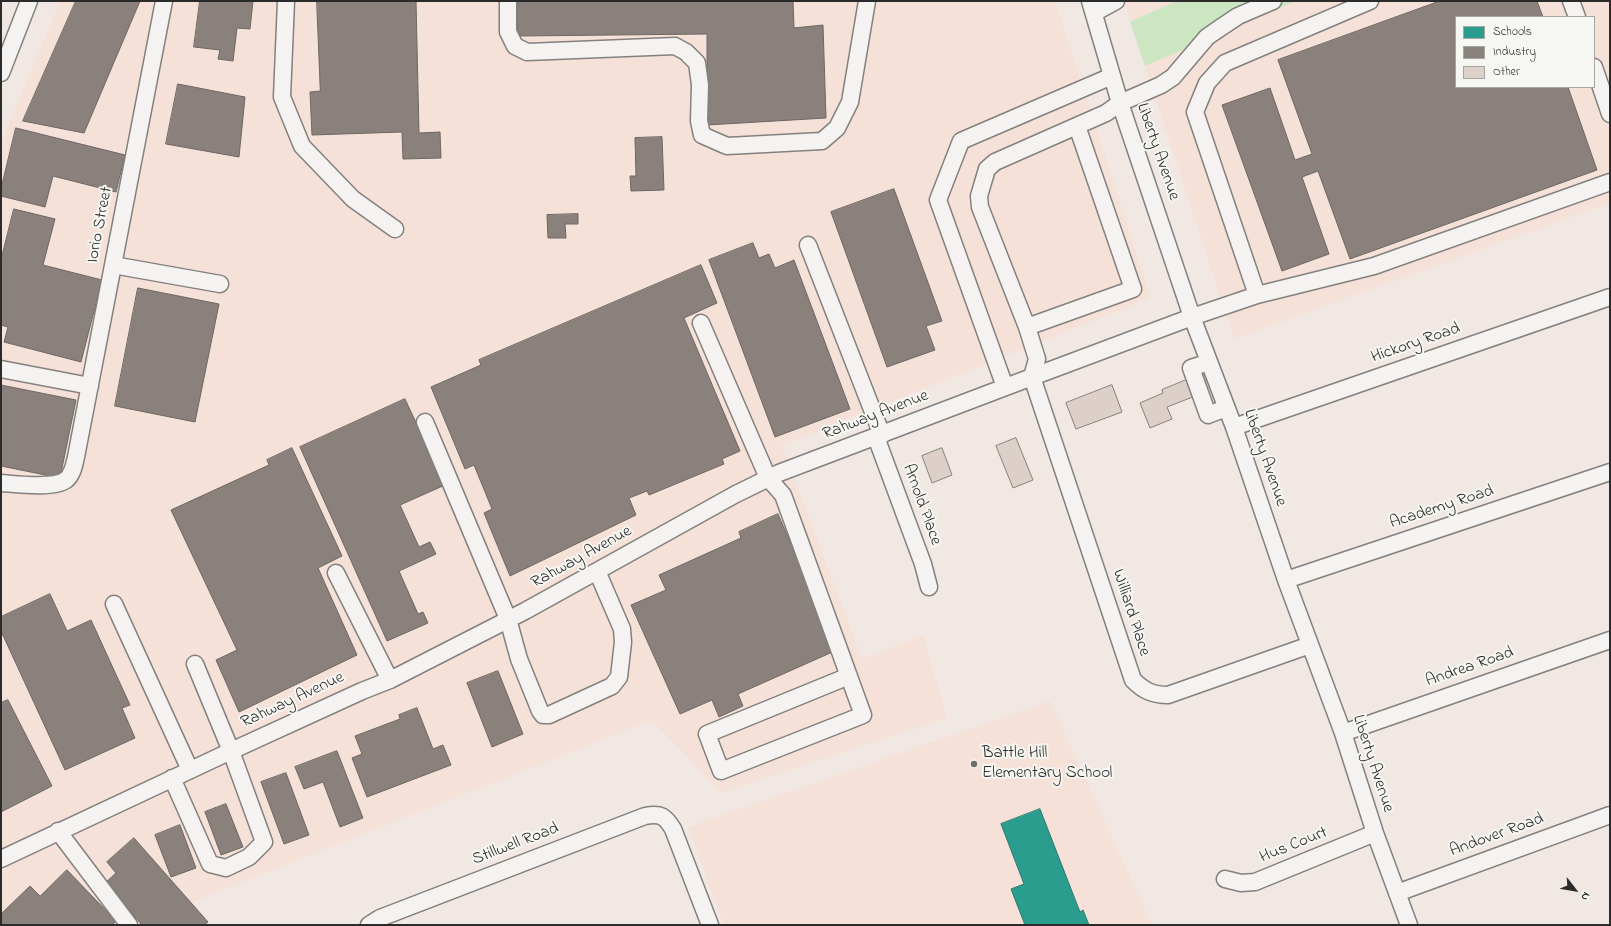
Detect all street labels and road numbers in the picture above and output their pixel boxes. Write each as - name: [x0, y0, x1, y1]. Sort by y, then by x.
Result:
- street label: Liberty Avenue: [1131, 101, 1183, 203]
- street label: Iorio Street: [84, 185, 118, 265]
- street label: Hickory Road: [1369, 319, 1463, 369]
- street label: Rahway Avenue: [820, 386, 932, 446]
- street label: Liberty Avenue: [1238, 407, 1290, 509]
- street label: Arnold Place: [897, 462, 945, 548]
- street label: Academy Road: [1387, 482, 1497, 534]
- street label: Rahway Avenue: [528, 522, 636, 594]
- street label: Williard Place: [1106, 567, 1154, 659]
- street label: Andrea Road: [1423, 643, 1517, 693]
- street label: Rahway Avenue: [238, 668, 348, 734]
- street label: Liberty Avenue: [1347, 713, 1397, 815]
- street label: Andover Road: [1447, 810, 1547, 862]
- street label: Stillwell Road: [470, 819, 562, 871]
- street label: Hus Court: [1257, 823, 1331, 869]

